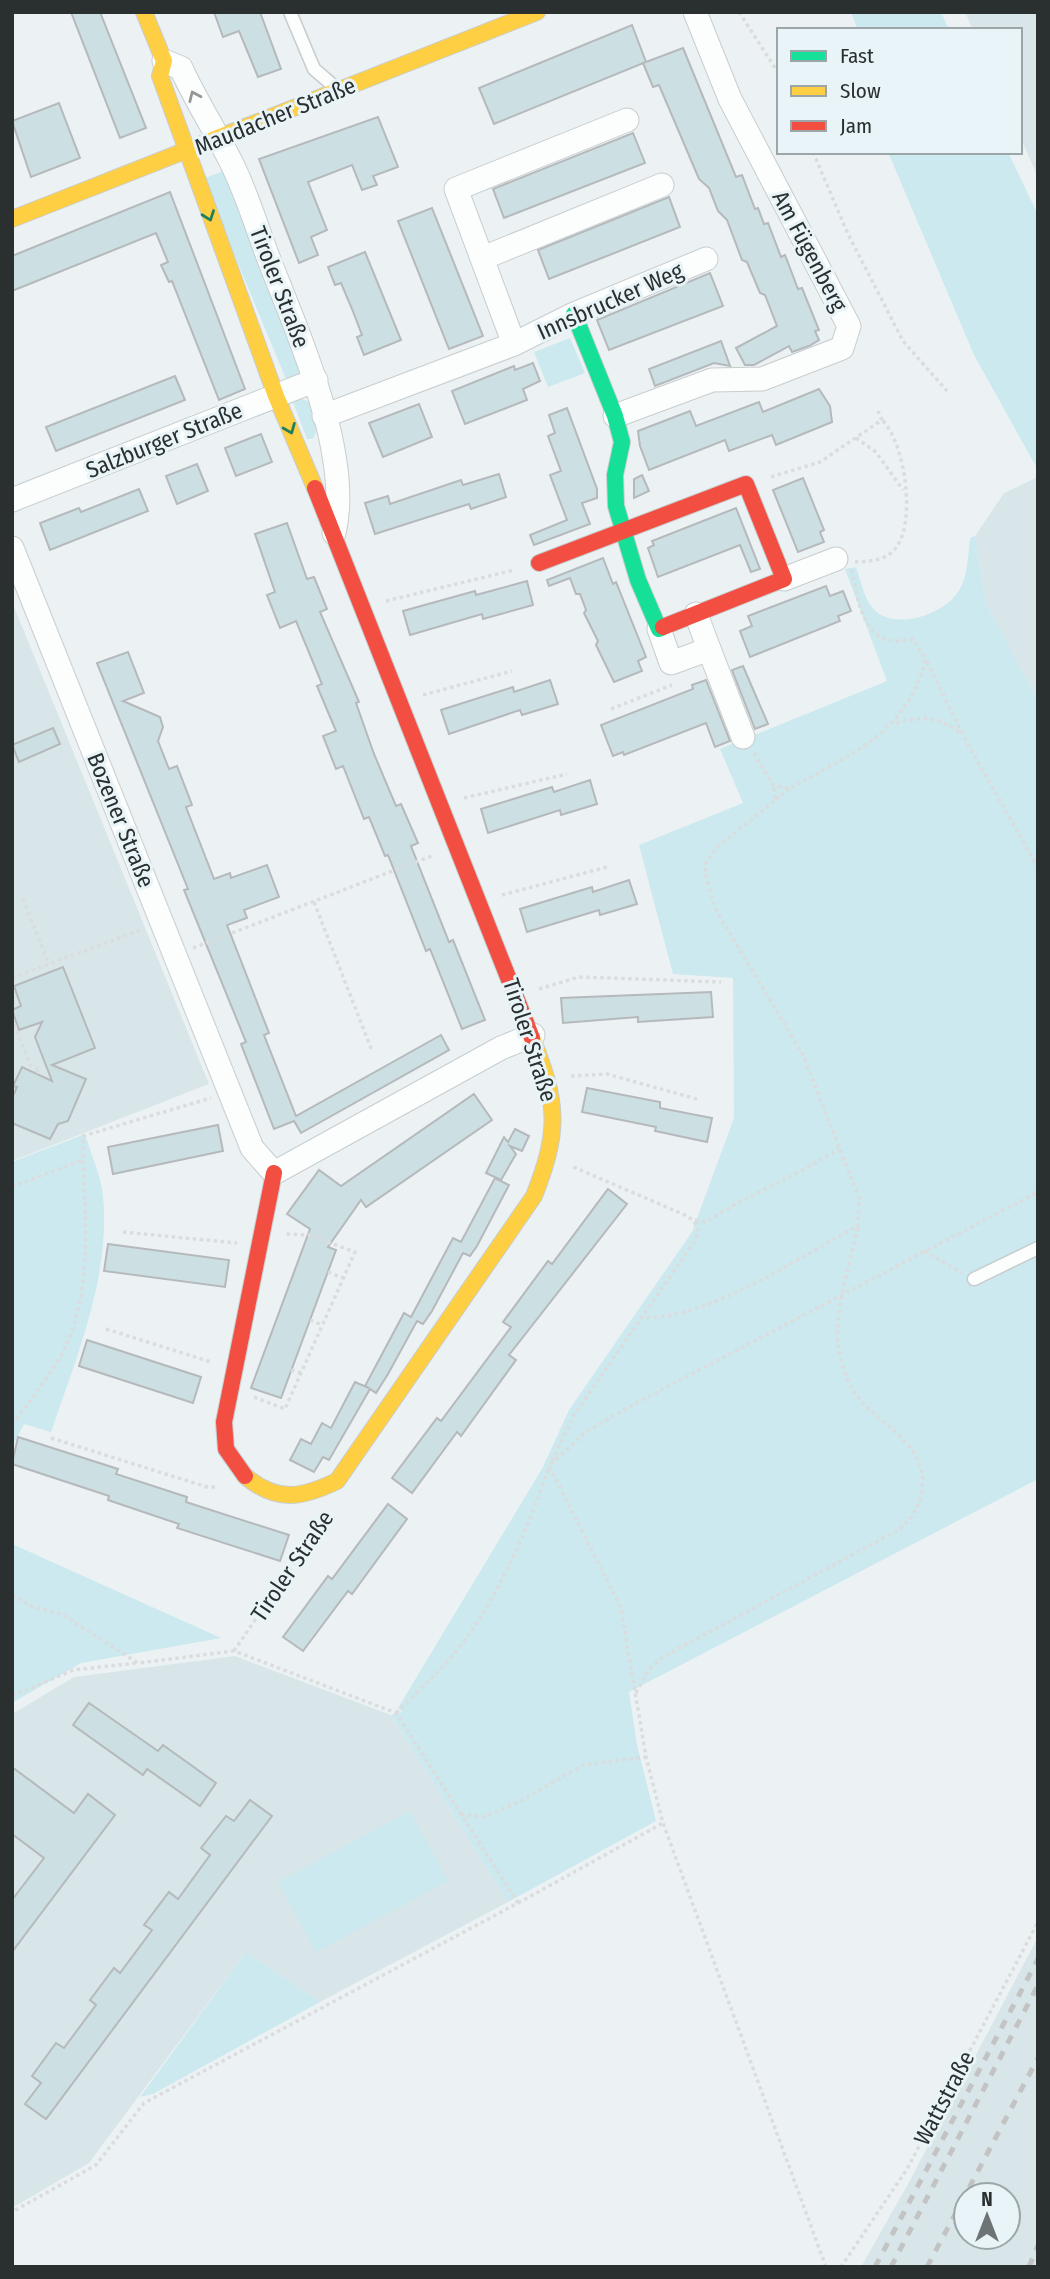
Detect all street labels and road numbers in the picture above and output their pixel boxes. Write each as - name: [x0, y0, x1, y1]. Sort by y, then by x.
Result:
- street label: Maudacher Straße: [190, 71, 360, 161]
- street label: Am Fügenberg: [767, 186, 854, 316]
- street label: Tiroler Straße: [244, 222, 316, 352]
- street label: Innsbrucker Weg: [533, 256, 687, 346]
- street label: Salzburger Straße: [82, 396, 246, 484]
- street label: Bozener Straße: [81, 749, 161, 891]
- street label: Tiroler Straße: [497, 975, 563, 1105]
- street label: Tiroler Straße: [245, 1505, 339, 1627]
- street label: Wattstraße: [908, 2046, 980, 2150]

